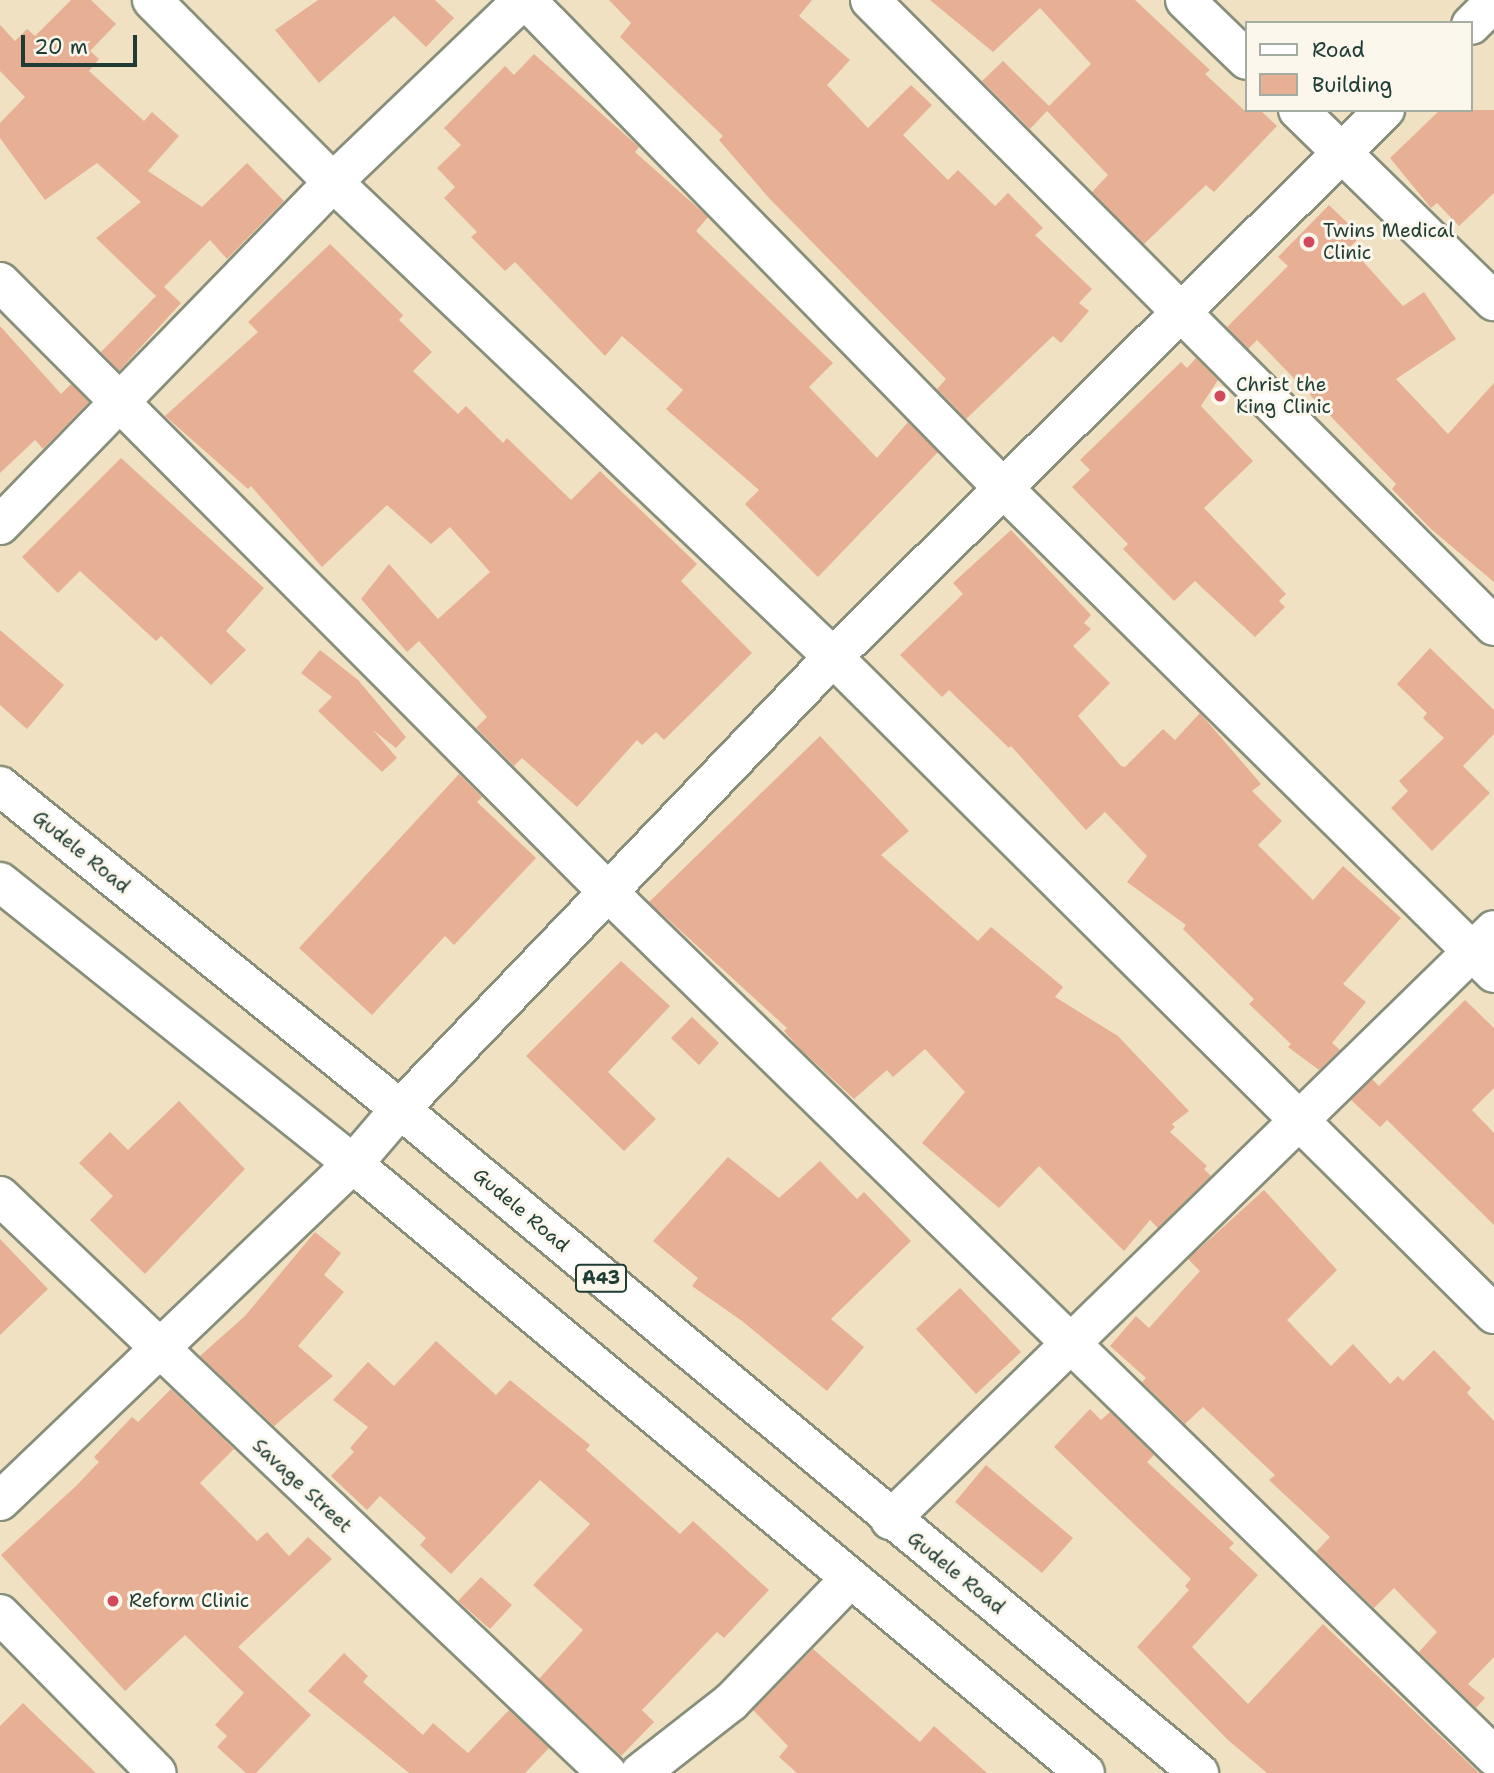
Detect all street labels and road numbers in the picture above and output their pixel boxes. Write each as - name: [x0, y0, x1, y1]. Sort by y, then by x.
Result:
- street label: Gudele Road: [28, 806, 134, 898]
- street label: Gudele Road: [468, 1163, 574, 1257]
- road number: A43: [575, 1264, 627, 1293]
- street label: Savage Street: [248, 1434, 356, 1538]
- street label: Gudele Road: [903, 1527, 1009, 1619]

